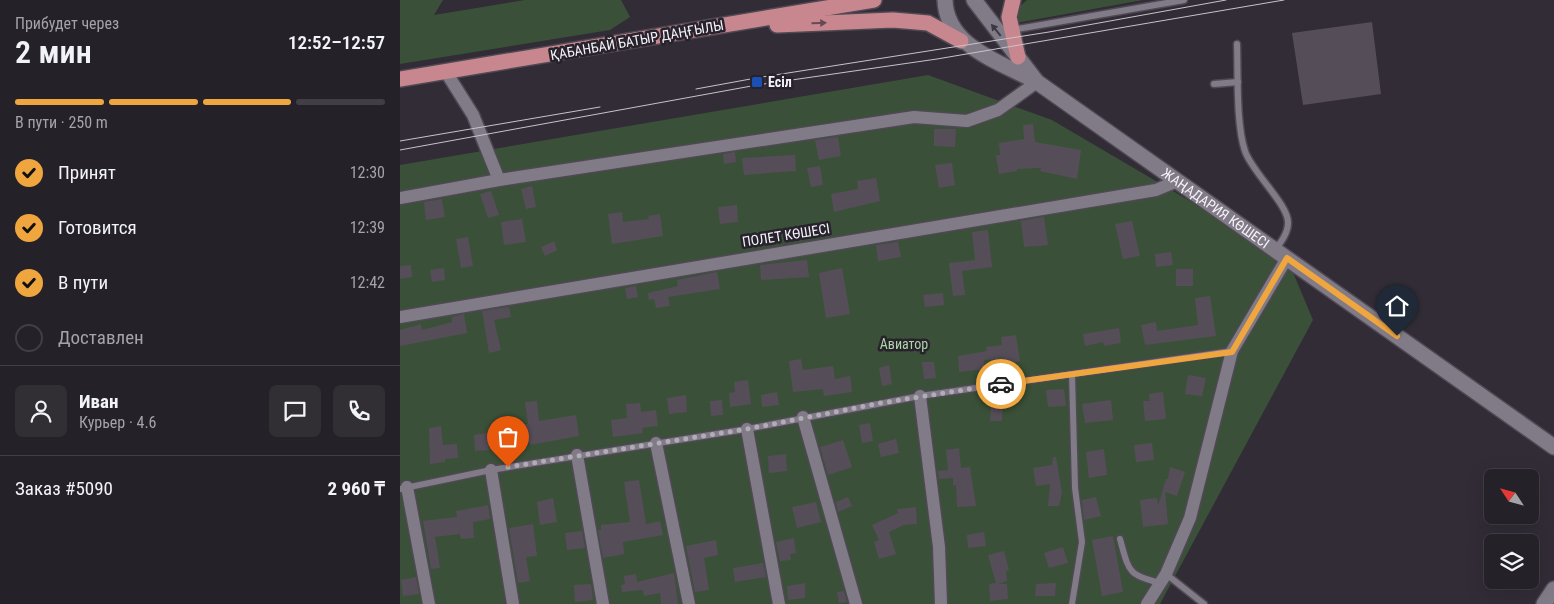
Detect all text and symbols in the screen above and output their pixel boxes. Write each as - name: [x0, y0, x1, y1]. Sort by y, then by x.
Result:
- text: Прибудет через: [15, 14, 119, 33]
- street label: ҚАБАНБАЙ БАТЫР ДАҢҒЫЛЫ: [549, 17, 725, 63]
- one-way arrow: [811, 18, 827, 26]
- one-way arrow: [991, 24, 1002, 37]
- text: 12:52–12:57: [288, 31, 385, 54]
- text: 2 мин: [15, 33, 92, 71]
- place label: Есіл: [768, 74, 792, 90]
- marker: Есіл: [750, 75, 764, 89]
- text: В пути · 250 m: [15, 113, 108, 132]
- icon: check: [15, 159, 43, 187]
- text: Принят: [58, 161, 116, 184]
- text: 12:30: [350, 163, 385, 182]
- street label: ЖАҢАДАРИЯ КӨШЕСІ: [1159, 165, 1272, 251]
- icon: check: [15, 214, 43, 242]
- text: Готовится: [58, 216, 137, 239]
- text: 12:39: [350, 218, 385, 237]
- street label: ПОЛЕТ КӨШЕСІ: [741, 220, 831, 250]
- icon: check: [15, 269, 43, 297]
- text: В пути: [58, 271, 108, 294]
- text: 12:42: [350, 273, 385, 292]
- pin: [1376, 285, 1418, 336]
- icon: home: [1383, 292, 1411, 320]
- text: Доставлен: [58, 326, 144, 349]
- park label: Авиатор: [880, 336, 928, 352]
- courier: [976, 359, 1026, 409]
- icon: car: [987, 370, 1015, 398]
- button: person: [15, 385, 67, 437]
- button: chat: [269, 385, 321, 437]
- button: phone: [333, 385, 385, 437]
- text: Иван: [79, 390, 118, 413]
- text: Курьер · 4.6: [79, 413, 157, 432]
- pin: [487, 416, 529, 467]
- icon: bag: [494, 423, 522, 451]
- north arrow: [1484, 469, 1539, 524]
- map controls: [1484, 469, 1539, 589]
- text: Заказ #5090: [15, 477, 113, 500]
- text: 2 960 ₸: [327, 477, 385, 500]
- button: layers: [1484, 534, 1539, 589]

